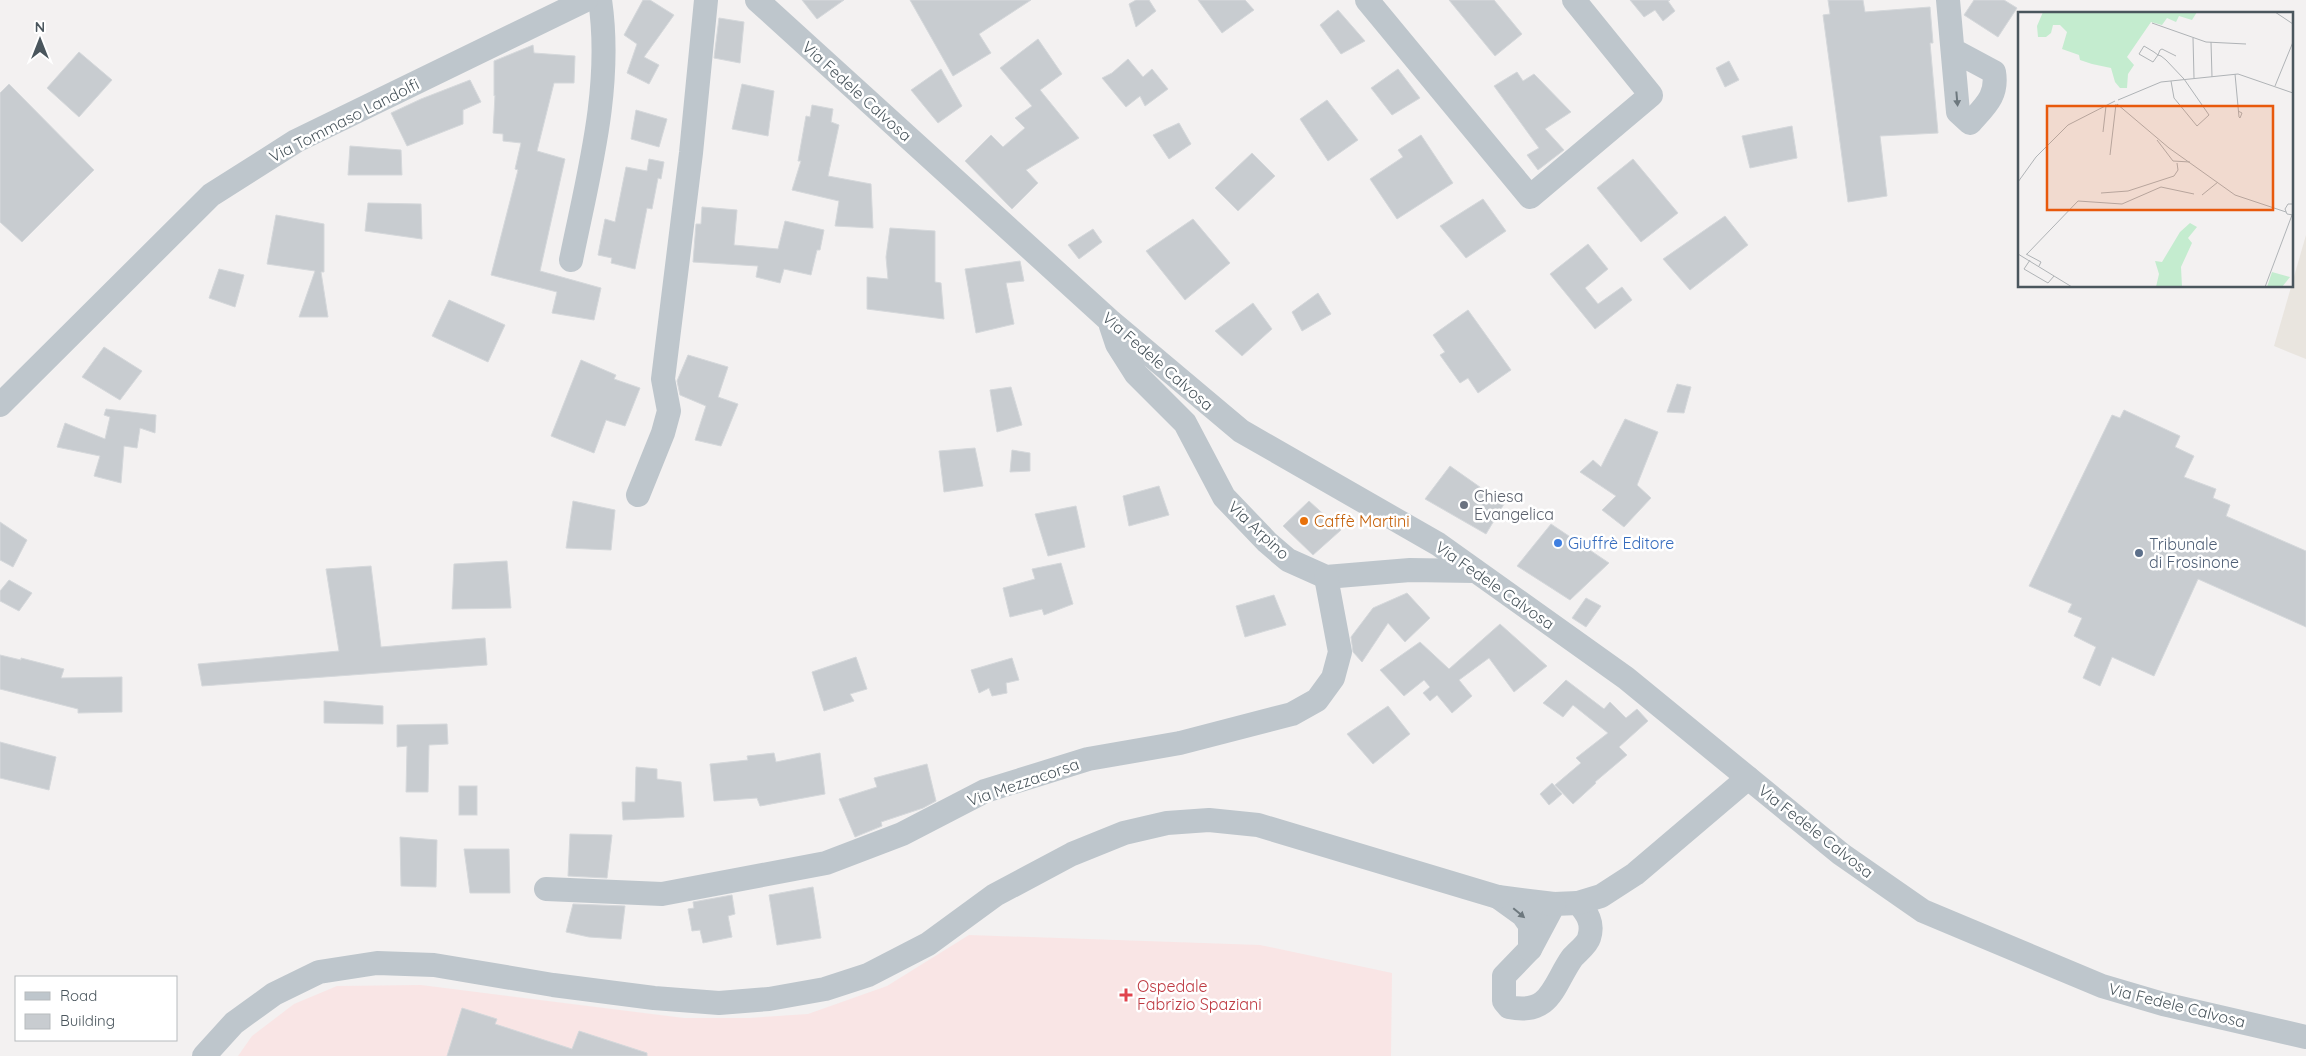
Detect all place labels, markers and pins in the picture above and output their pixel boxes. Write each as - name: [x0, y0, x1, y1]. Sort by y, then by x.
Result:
- place label: Chiesa Evangelica: [1474, 486, 1554, 524]
- marker: Chiesa Evangelica: [1458, 499, 1470, 511]
- place label: Caffè Martini: [1314, 511, 1410, 531]
- marker: Caffè Martini: [1298, 515, 1310, 527]
- place label: Giuffrè Editore: [1568, 533, 1674, 553]
- place label: Tribunale di Frosinone: [2149, 534, 2239, 572]
- marker: Giuffrè Editore: [1552, 537, 1564, 549]
- marker: Tribunale di Frosinone: [2133, 547, 2145, 559]
- place label: Ospedale Fabrizio Spaziani: [1137, 976, 1262, 1014]
- marker: Ospedale Fabrizio Spaziani: [1119, 988, 1133, 1002]

